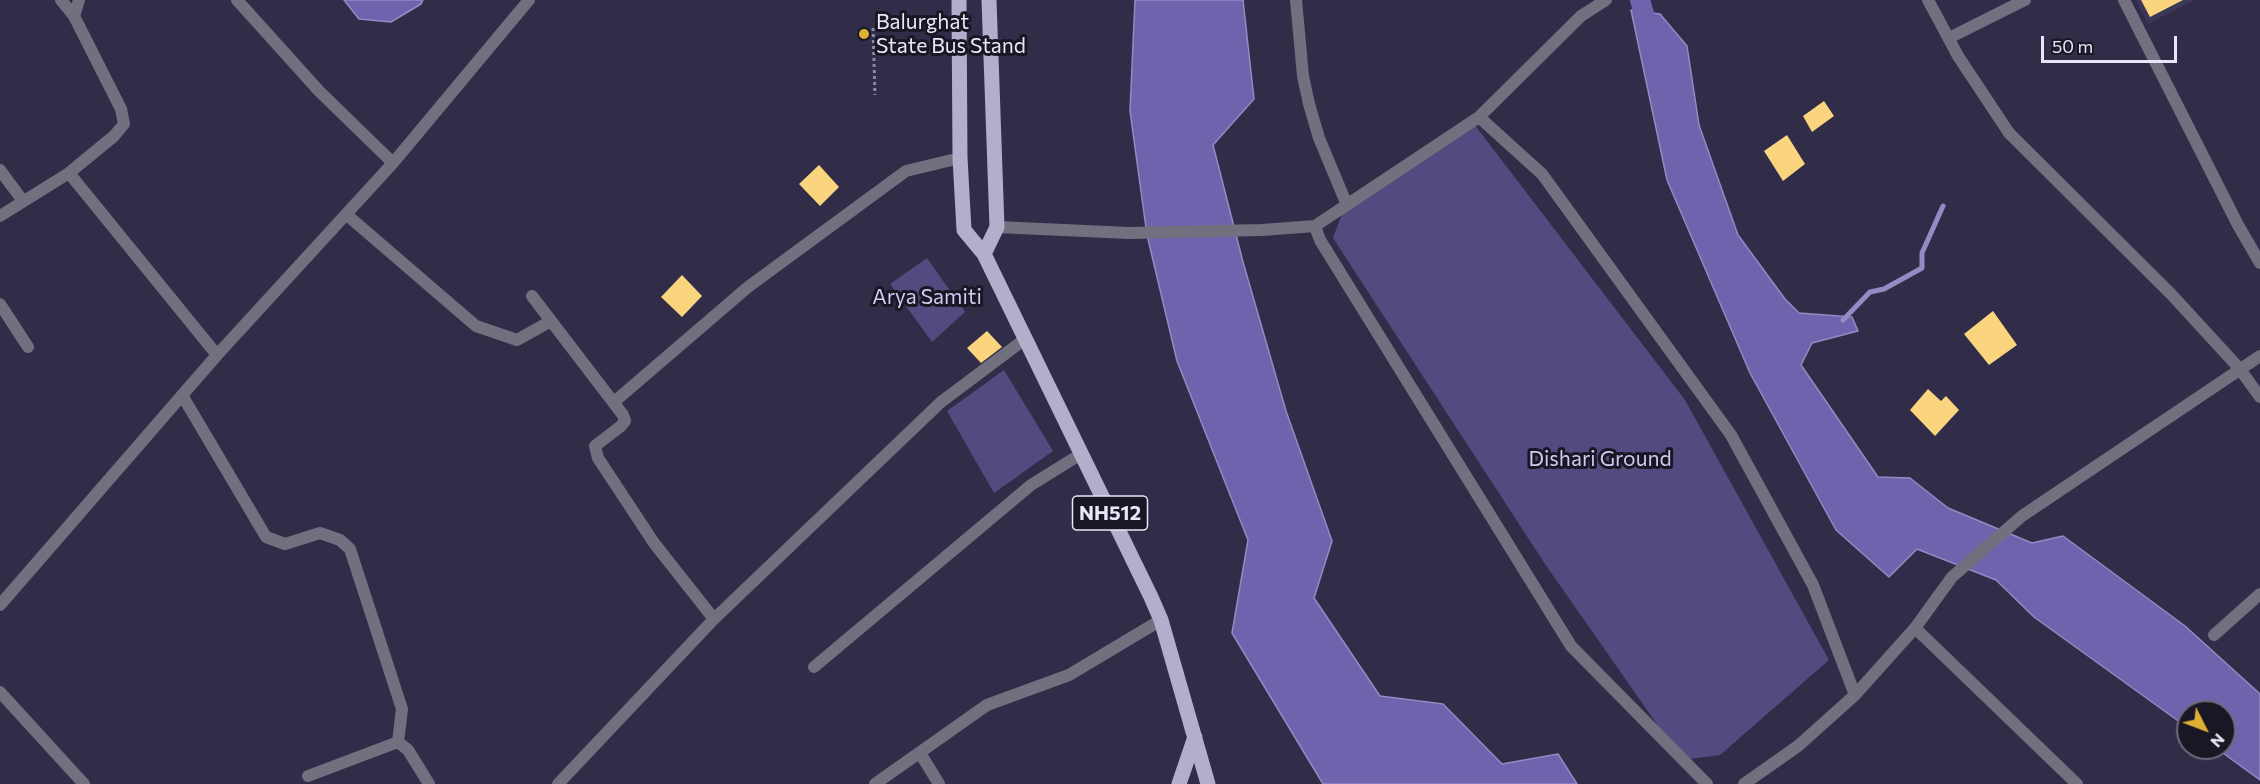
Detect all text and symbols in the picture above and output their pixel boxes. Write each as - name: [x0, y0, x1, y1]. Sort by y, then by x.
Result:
- place label: Balurghat State Bus Stand: [876, 9, 1026, 59]
- scale bar: [2044, 24, 2180, 62]
- marker: Balurghat State Bus Stand: [857, 27, 871, 41]
- text: 50 m: [2052, 35, 2093, 57]
- park label: Arya Samiti: [872, 284, 982, 310]
- park label: Dishari Ground: [1528, 446, 1672, 472]
- road number: NH512: [1072, 496, 1148, 530]
- north arrow: [2176, 700, 2236, 760]
- text: N: [2207, 730, 2229, 752]

